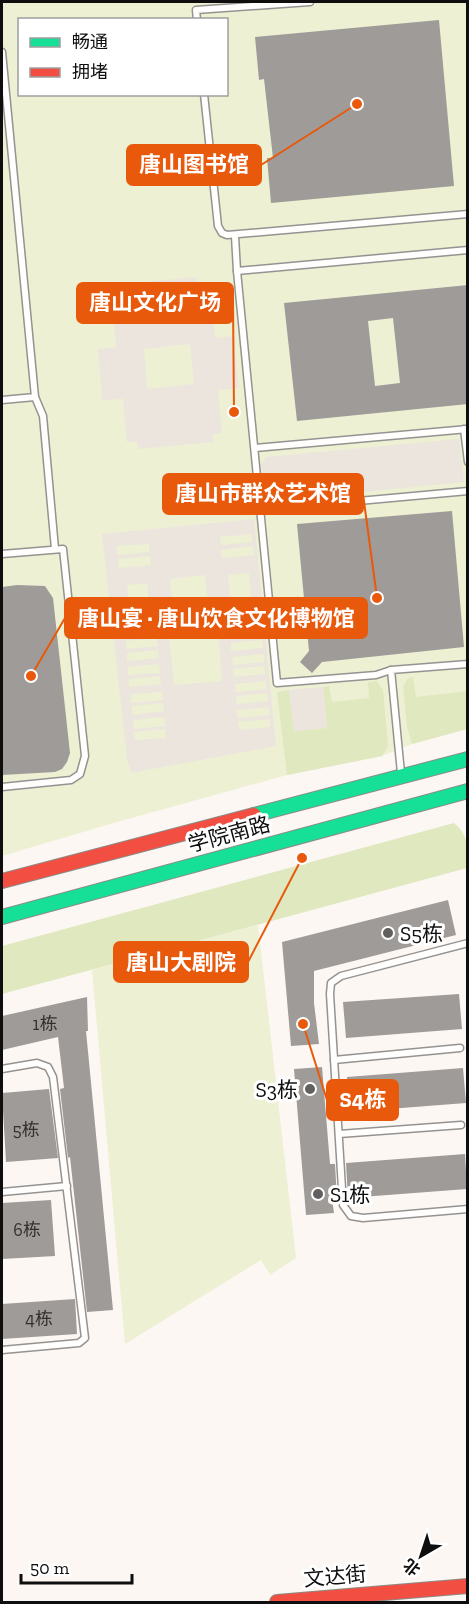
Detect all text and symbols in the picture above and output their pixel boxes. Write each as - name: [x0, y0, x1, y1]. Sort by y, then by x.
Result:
- legend: [18, 18, 228, 96]
- text: 畅通: [72, 31, 108, 53]
- text: 拥堵: [72, 61, 108, 83]
- callout: 唐山图书馆: [127, 145, 261, 185]
- text: 唐山图书馆: [139, 151, 249, 178]
- callout: 唐山文化广场: [77, 283, 233, 323]
- text: 唐山文化广场: [89, 289, 221, 316]
- callout: 唐山市群众艺术馆: [163, 474, 363, 514]
- text: 唐山市群众艺术馆: [175, 480, 351, 507]
- callout: 唐山宴 · 唐山饮食文化博物馆: [65, 598, 367, 638]
- text: 唐山宴 · 唐山饮食文化博物馆: [77, 605, 355, 632]
- street label: 学院南路: [185, 811, 273, 857]
- place label: S5栋: [400, 921, 443, 946]
- marker: S5栋: [381, 926, 395, 940]
- callout: 唐山大剧院: [114, 942, 248, 982]
- text: 唐山大剧院: [126, 949, 236, 976]
- house number: 1栋: [33, 1013, 57, 1035]
- place label: S3栋: [256, 1077, 298, 1102]
- callout: S4栋: [327, 1080, 398, 1120]
- marker: S3栋: [303, 1082, 317, 1096]
- text: S4栋: [340, 1086, 386, 1113]
- house number: 5栋: [12, 1119, 40, 1141]
- place label: S1栋: [330, 1182, 370, 1207]
- marker: S1栋: [311, 1187, 325, 1201]
- house number: 6栋: [13, 1219, 41, 1241]
- house number: 4栋: [25, 1308, 53, 1330]
- north arrow: [391, 1526, 451, 1586]
- scale bar: [21, 1547, 132, 1585]
- text: 北: [400, 1555, 424, 1580]
- text: 50 m: [30, 1557, 70, 1579]
- street label: 文达街: [303, 1561, 367, 1591]

